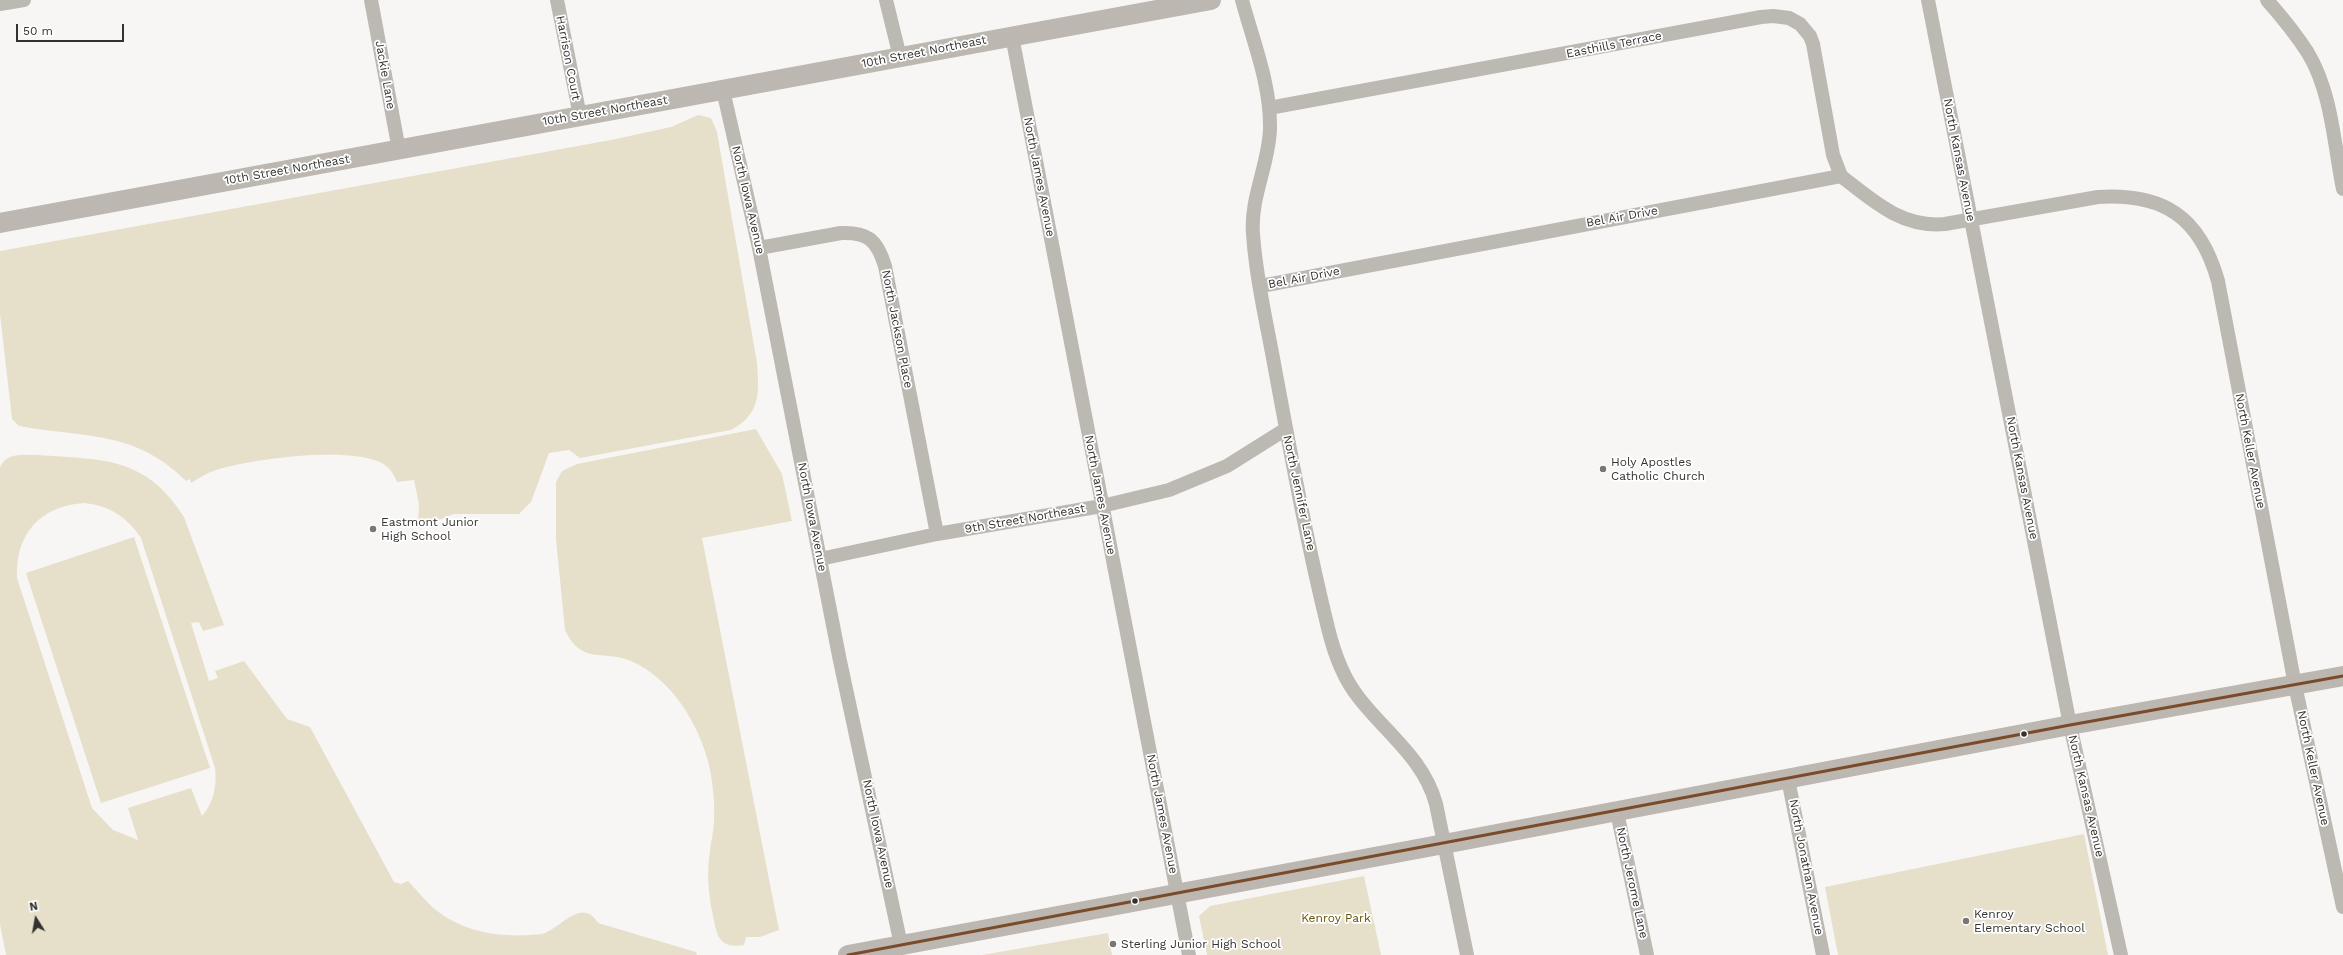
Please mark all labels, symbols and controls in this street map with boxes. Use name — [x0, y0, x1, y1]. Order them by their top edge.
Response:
street label: Harrison Court — [553, 14, 583, 102]
scale bar — [18, 16, 126, 42]
text: 50 m — [23, 24, 53, 38]
street label: Easthills Terrace — [1565, 29, 1663, 61]
street label: 10th Street Northeast — [860, 33, 988, 71]
street label: Jackie Lane — [372, 40, 398, 110]
street label: 10th Street Northeast — [541, 93, 669, 129]
street label: North Kansas Avenue — [1940, 97, 1978, 223]
street label: North James Avenue — [1020, 116, 1058, 238]
street label: North Iowa Avenue — [729, 144, 767, 256]
street label: 10th Street Northeast — [223, 152, 351, 188]
street label: Bel Air Drive — [1585, 204, 1659, 230]
street label: Bel Air Drive — [1267, 264, 1341, 292]
street label: North Jackson Place — [878, 269, 916, 389]
street label: North Keller Avenue — [2232, 392, 2268, 510]
street label: North Kansas Avenue — [2003, 415, 2041, 541]
street label: North James Avenue — [1081, 434, 1119, 556]
street label: North Jennifer Lane — [1280, 434, 1318, 552]
place label: Holy Apostles Catholic Church — [1611, 455, 1705, 483]
street label: North Iowa Avenue — [794, 461, 830, 573]
marker: Holy Apostles Catholic Church — [1598, 464, 1608, 474]
street label: 9th Street Northeast — [964, 501, 1086, 537]
place label: Eastmont Junior High School — [381, 515, 479, 543]
marker: Eastmont Junior High School — [368, 524, 378, 534]
street label: North Keller Avenue — [2294, 709, 2332, 827]
unlabelled marker — [2019, 729, 2029, 739]
street label: North Kansas Avenue — [2065, 734, 2107, 858]
street label: North James Avenue — [1143, 753, 1181, 875]
street label: North Iowa Avenue — [859, 778, 897, 890]
street label: North Jonathan Avenue — [1786, 798, 1826, 936]
street label: North Jerome Lane — [1613, 826, 1651, 940]
unlabelled marker — [1130, 896, 1140, 906]
north arrow — [16, 899, 56, 939]
text: N — [28, 900, 39, 914]
place label: Kenroy Elementary School — [1974, 907, 2085, 935]
park label: Kenroy Park — [1301, 911, 1371, 925]
marker: Kenroy Elementary School — [1961, 916, 1971, 926]
place label: Sterling Junior High School — [1121, 937, 1281, 951]
marker: Sterling Junior High School — [1108, 939, 1118, 949]

